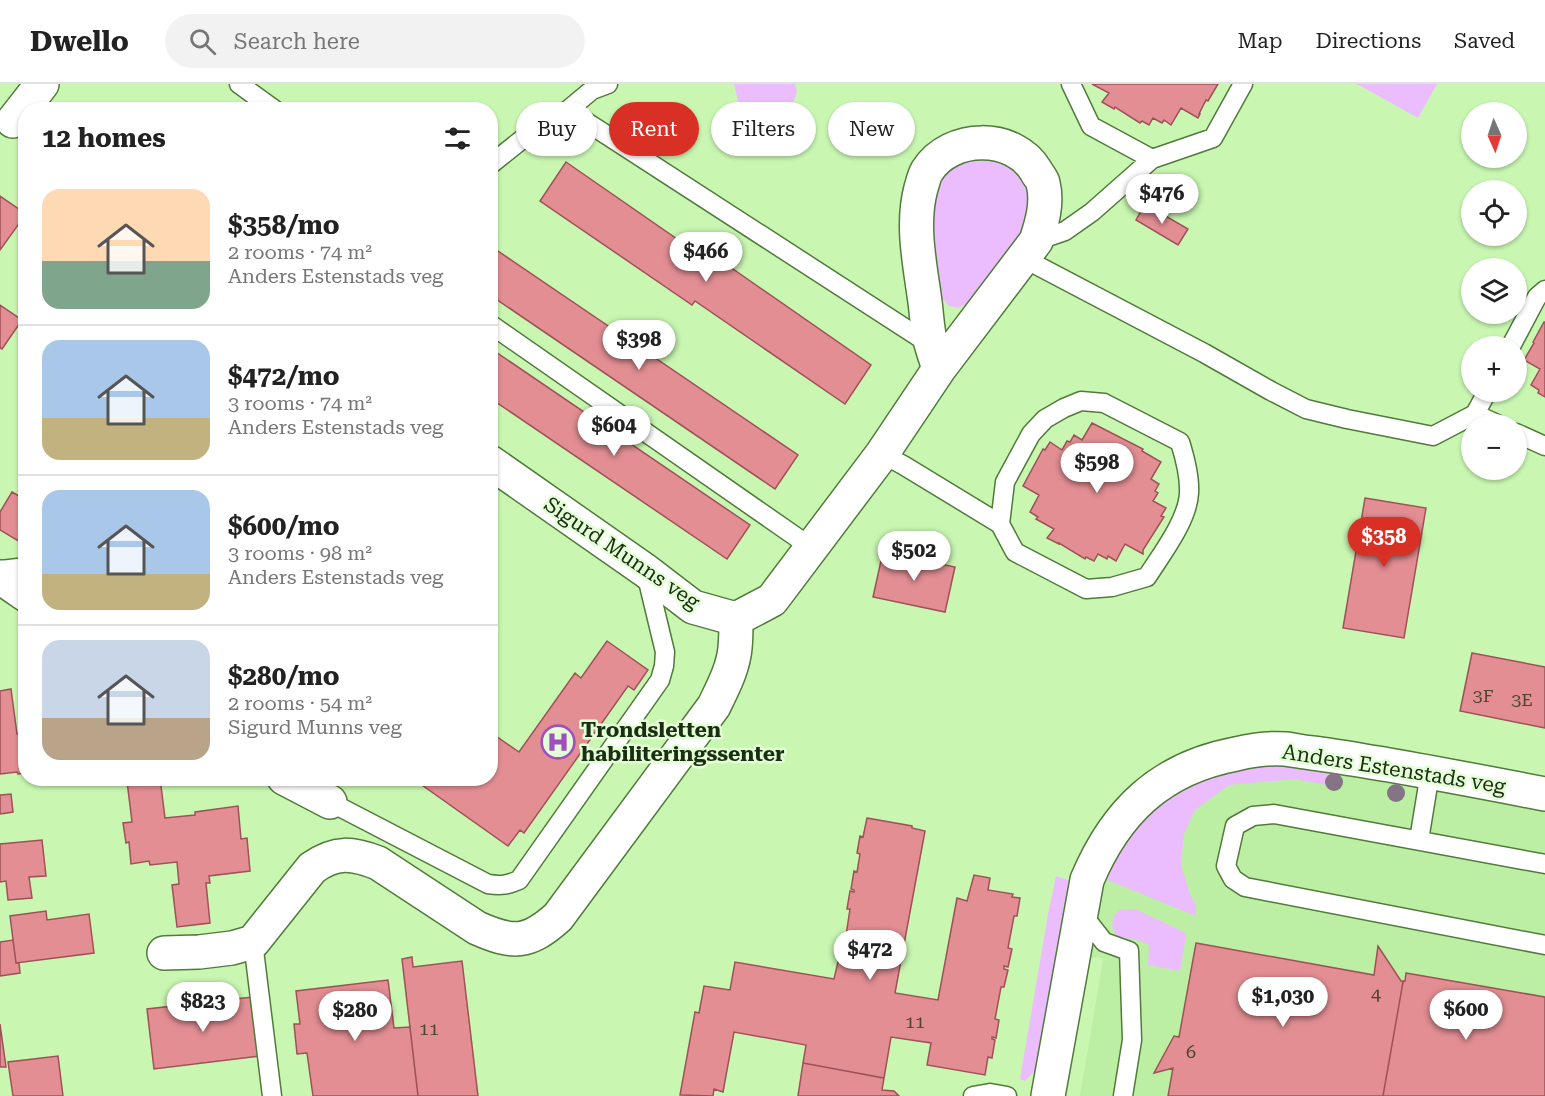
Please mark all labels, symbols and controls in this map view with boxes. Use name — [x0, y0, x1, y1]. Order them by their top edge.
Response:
search box — [165, 14, 585, 68]
text: Dwello — [30, 25, 129, 58]
icon: search — [186, 25, 219, 58]
text: Search here — [234, 29, 360, 54]
text: Map — [1238, 29, 1282, 53]
text: Directions — [1315, 29, 1421, 53]
text: Saved — [1454, 29, 1515, 53]
chip: Buy — [516, 102, 597, 156]
chip: Rent — [609, 102, 699, 156]
chip: Filters — [711, 102, 816, 156]
chip: New — [828, 102, 915, 156]
north arrow — [1461, 102, 1527, 168]
map controls — [1461, 102, 1527, 480]
icon: filters — [441, 122, 474, 155]
text: 12 homes — [42, 123, 166, 153]
pin: $476 — [1126, 174, 1198, 225]
button: locate — [1461, 180, 1527, 246]
text: $476 — [1140, 181, 1184, 205]
text: $358/mo — [228, 210, 340, 240]
icon: home — [90, 213, 162, 285]
pin: $466 — [670, 232, 742, 283]
text: $466 — [684, 239, 728, 263]
text: 2 rooms · 74 m² — [228, 240, 372, 264]
button: layers — [1461, 258, 1527, 324]
text: Anders Estenstads veg — [228, 264, 443, 288]
pin: $398 — [603, 320, 675, 371]
text: $398 — [617, 327, 661, 351]
button: + — [1461, 336, 1527, 402]
text: $472/mo — [228, 361, 340, 391]
icon: home — [90, 364, 162, 436]
text: 3 rooms · 74 m² — [228, 391, 372, 415]
pin: $604 — [578, 406, 650, 457]
text: $604 — [592, 413, 636, 437]
button: − — [1461, 414, 1527, 480]
text: Anders Estenstads veg — [228, 415, 443, 439]
pin: $598 — [1061, 443, 1133, 494]
text: $598 — [1075, 450, 1119, 474]
street label: Sigurd Munns veg — [540, 492, 704, 614]
text: $600/mo — [228, 511, 340, 541]
icon: home — [90, 514, 162, 586]
pin: $358 — [1348, 517, 1420, 568]
text: $358 — [1362, 524, 1406, 548]
pin: $502 — [878, 531, 950, 582]
text: $502 — [892, 538, 936, 562]
text: 3 rooms · 98 m² — [228, 541, 372, 565]
text: Anders Estenstads veg — [228, 565, 443, 589]
text: $280/mo — [228, 661, 340, 691]
icon: home — [90, 664, 162, 736]
house number: 3F — [1473, 685, 1494, 706]
house number: 3E — [1511, 689, 1533, 710]
text: 2 rooms · 54 m² — [228, 691, 372, 715]
text: Sigurd Munns veg — [228, 715, 402, 739]
place label: Trondsletten habiliteringssenter — [581, 718, 785, 766]
hospital icon: Trondsletten habiliteringssenter — [540, 724, 576, 760]
street label: Anders Estenstads veg — [1280, 739, 1508, 799]
pin: $472 — [834, 930, 906, 981]
text: $472 — [848, 937, 892, 961]
pin: $1,030 — [1234, 977, 1332, 1028]
pin: $823 — [167, 982, 239, 1033]
house number: 4 — [1371, 983, 1381, 1004]
text: $1,030 — [1252, 984, 1314, 1008]
text: $823 — [181, 989, 225, 1013]
pin: $600 — [1430, 990, 1502, 1041]
pin: $280 — [319, 991, 391, 1042]
text: $600 — [1444, 997, 1488, 1021]
text: $280 — [333, 998, 377, 1022]
house number: 11 — [905, 1011, 925, 1032]
house number: 11 — [419, 1018, 439, 1039]
house number: 6 — [1186, 1041, 1196, 1062]

